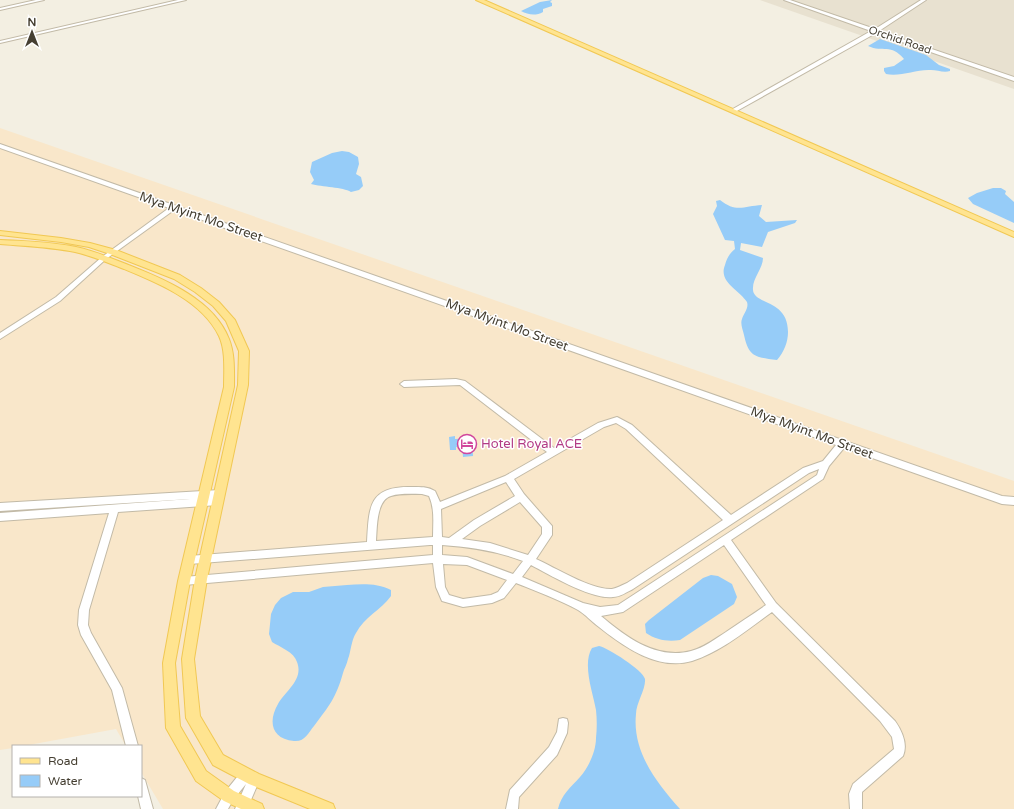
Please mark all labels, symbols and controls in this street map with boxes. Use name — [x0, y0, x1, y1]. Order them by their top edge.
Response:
north arrow — [12, 12, 52, 52]
text: N — [28, 16, 36, 29]
street label: Orchid Road — [867, 23, 933, 57]
street label: Mya Myint Mo Street — [137, 188, 265, 246]
street label: Mya Myint Mo Street — [443, 295, 571, 355]
street label: Mya Myint Mo Street — [748, 403, 876, 463]
hotel icon: Hotel Royal ACE — [456, 433, 478, 455]
place label: Hotel Royal ACE — [481, 436, 582, 452]
legend — [12, 745, 142, 797]
text: Road — [48, 754, 78, 768]
text: Water — [48, 774, 83, 788]

